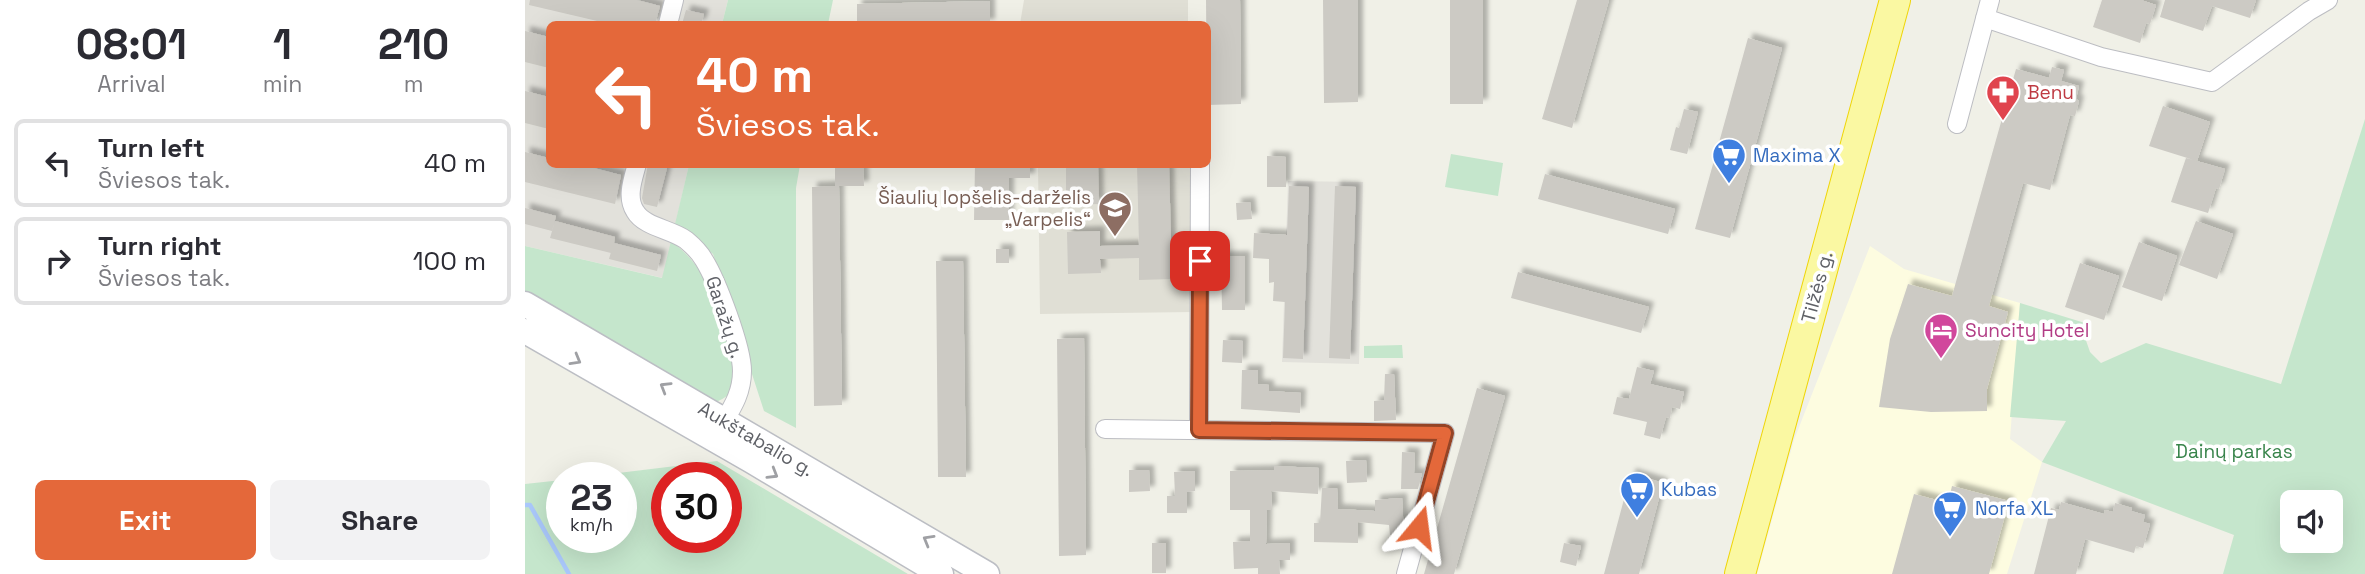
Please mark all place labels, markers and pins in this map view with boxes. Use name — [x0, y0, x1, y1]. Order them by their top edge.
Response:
pharmacy icon: Benu — [1984, 73, 2022, 122]
place label: Benu — [2027, 80, 2074, 105]
supermarket icon: Maxima X — [1710, 136, 1748, 185]
place label: Maxima X — [1753, 143, 1841, 168]
place label: Šiaulių lopšelis-darželis „Varpelis“ — [878, 185, 1091, 232]
school or university icon: Šiaulių lopšelis-darželis „Varpelis“ — [1096, 189, 1134, 238]
pin — [1170, 231, 1230, 291]
hotel icon: Suncity Hotel — [1922, 311, 1960, 360]
place label: Suncity Hotel — [1965, 318, 2089, 343]
supermarket icon: Kubas — [1618, 470, 1656, 519]
place label: Kubas — [1661, 477, 1717, 502]
supermarket icon: Norfa XL — [1931, 489, 1969, 538]
place label: Norfa XL — [1975, 496, 2053, 521]

